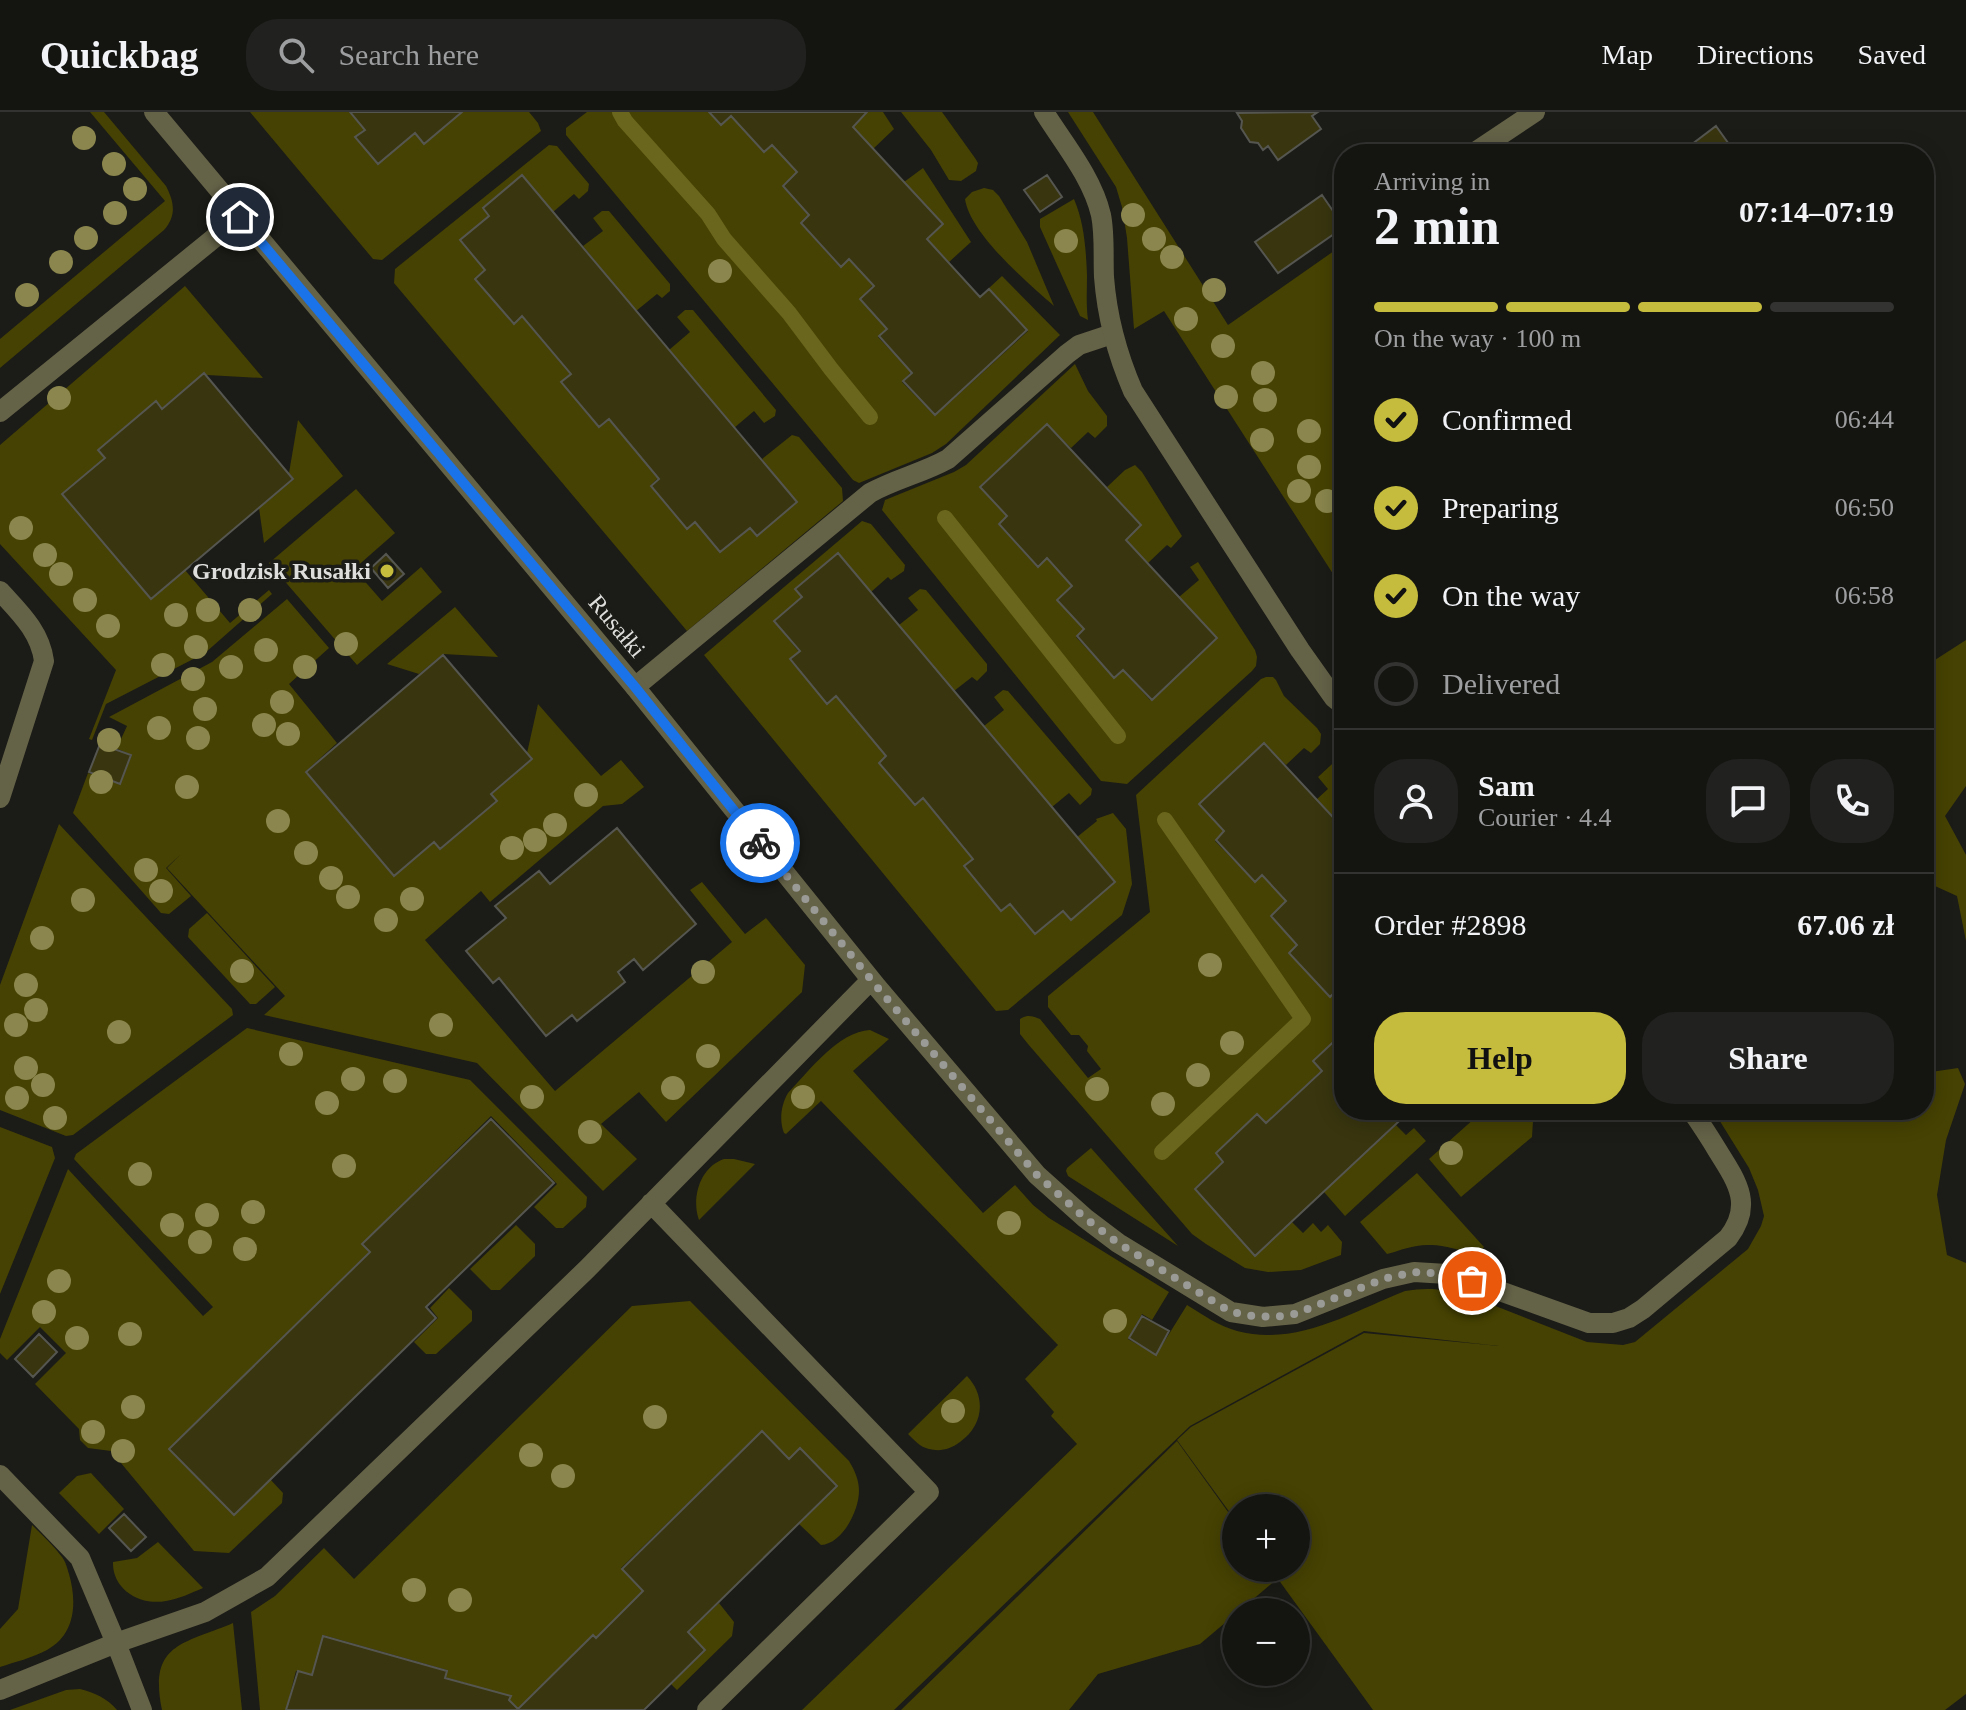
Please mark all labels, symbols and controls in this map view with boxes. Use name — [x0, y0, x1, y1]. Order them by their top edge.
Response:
search box — [246, 19, 806, 91]
icon: search — [274, 33, 318, 77]
text: Quickbag — [40, 34, 198, 76]
text: Search here — [338, 38, 479, 71]
text: Map — [1602, 39, 1653, 70]
text: Directions — [1697, 39, 1814, 70]
text: Saved — [1858, 39, 1926, 70]
text: Arriving in — [1374, 167, 1490, 196]
pin — [206, 183, 274, 251]
icon: home — [218, 195, 262, 239]
text: 07:14–07:19 — [1739, 195, 1894, 228]
text: 2 min — [1374, 198, 1500, 255]
text: On the way · 100 m — [1374, 324, 1581, 353]
icon: check — [1374, 398, 1418, 442]
text: Confirmed — [1442, 403, 1572, 436]
text: 06:44 — [1835, 405, 1894, 434]
icon: check — [1374, 486, 1418, 530]
text: Preparing — [1442, 491, 1559, 524]
text: 06:50 — [1835, 493, 1894, 522]
place label: Grodzisk Rusałki — [192, 558, 371, 584]
marker: Grodzisk Rusałki — [378, 562, 396, 580]
icon: check — [1374, 574, 1418, 618]
text: On the way — [1442, 579, 1580, 612]
text: 06:58 — [1835, 581, 1894, 610]
street label: Rusałki — [583, 590, 651, 663]
text: Delivered — [1442, 667, 1560, 700]
button: person — [1374, 759, 1458, 843]
button: chat — [1706, 759, 1790, 843]
button: phone — [1810, 759, 1894, 843]
text: Sam — [1478, 769, 1535, 802]
courier — [720, 803, 800, 883]
text: Courier · 4.4 — [1478, 803, 1612, 832]
icon: bike — [738, 821, 782, 865]
text: Order #2898 — [1374, 908, 1526, 941]
text: 67.06 zł — [1797, 908, 1894, 941]
button: Help — [1374, 1012, 1626, 1104]
button: Share — [1642, 1012, 1894, 1104]
pin — [1438, 1247, 1506, 1315]
icon: bag — [1450, 1259, 1494, 1303]
map controls — [1222, 1494, 1310, 1686]
button: + — [1222, 1494, 1310, 1582]
button: − — [1222, 1598, 1310, 1686]

